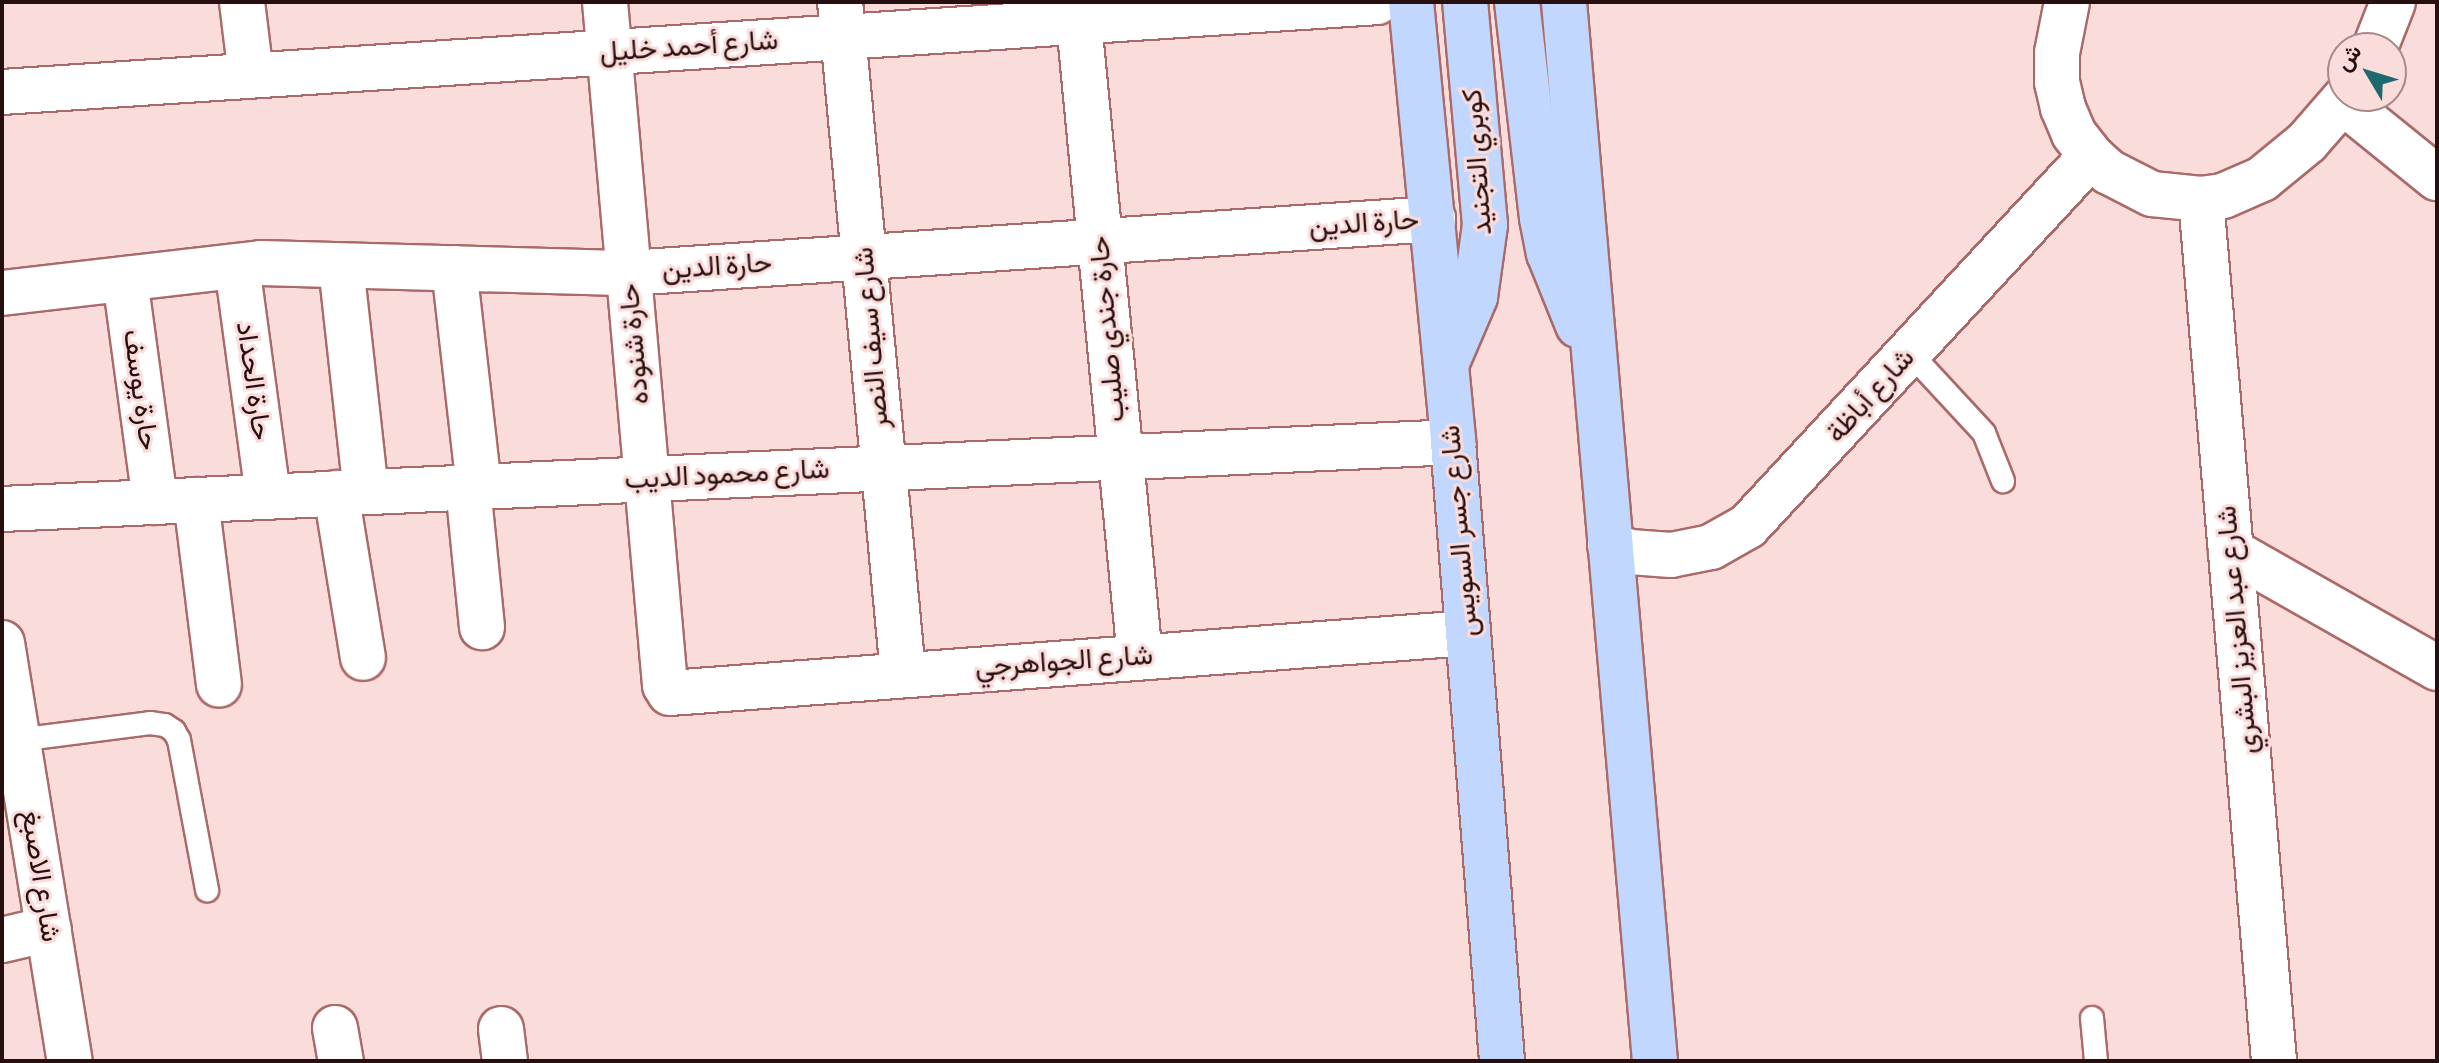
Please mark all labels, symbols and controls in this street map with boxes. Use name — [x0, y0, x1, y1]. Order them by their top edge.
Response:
street label: شارع أحمد خليل — [599, 24, 779, 70]
north arrow — [2327, 32, 2407, 112]
text: ش — [2330, 39, 2368, 77]
street label: كوبري التجنيد — [1456, 88, 1500, 236]
street label: حارة الدين — [1308, 203, 1420, 245]
street label: حارة جندي صليب — [1083, 235, 1133, 423]
street label: حارة الدين — [661, 246, 773, 288]
street label: شارع سيف النصر — [847, 246, 897, 430]
street label: حارة شنوده — [613, 282, 657, 406]
street label: حارة الحداد — [228, 320, 278, 442]
street label: حارة يوسف — [115, 327, 165, 453]
street label: شارع أباظة — [1820, 342, 1922, 450]
street label: شارع جسر السويس — [1434, 424, 1486, 638]
street label: شارع محمود الديب — [624, 453, 830, 497]
street label: شارع عبد العزيز البشري — [2210, 504, 2266, 756]
street label: شارع الجواهرجي — [974, 639, 1154, 685]
street label: شارع الاصبغ — [13, 808, 67, 944]

